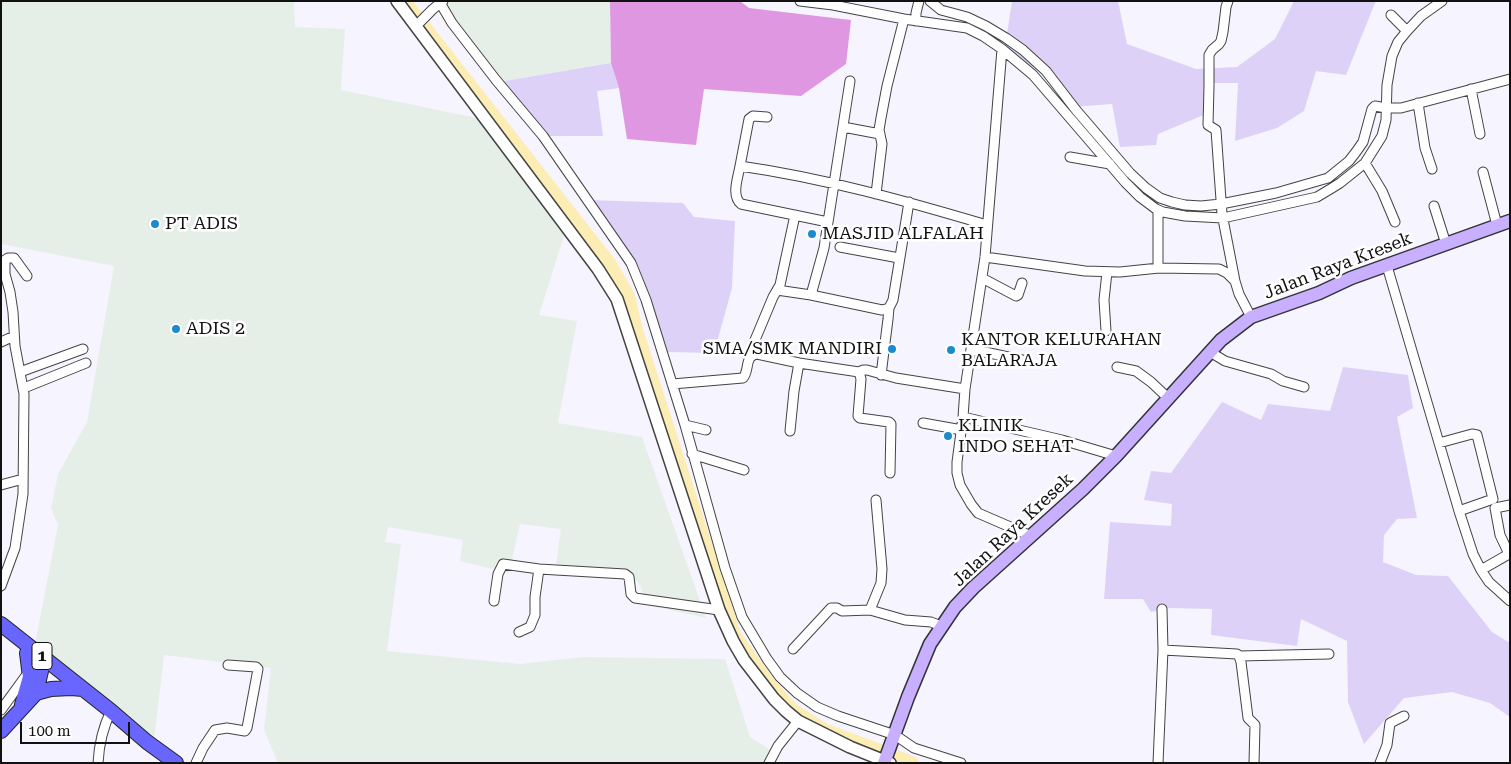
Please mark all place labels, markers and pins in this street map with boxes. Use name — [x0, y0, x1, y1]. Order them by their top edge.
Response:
place label: PT ADIS — [165, 213, 238, 235]
marker: PT ADIS — [149, 218, 161, 230]
place label: MASJID ALFALAH — [822, 223, 984, 245]
marker: MASJID ALFALAH — [806, 228, 818, 240]
place label: ADIS 2 — [186, 318, 245, 340]
marker: ADIS 2 — [170, 323, 182, 335]
place label: KANTOR KELURAHAN BALARAJA — [961, 329, 1162, 372]
place label: SMA/SMK MANDIRI — [703, 338, 882, 360]
marker: SMA/SMK MANDIRI — [886, 343, 898, 355]
marker: KANTOR KELURAHAN BALARAJA — [945, 344, 957, 356]
place label: KLINIK INDO SEHAT — [958, 415, 1074, 458]
marker: KLINIK INDO SEHAT — [942, 430, 954, 442]

